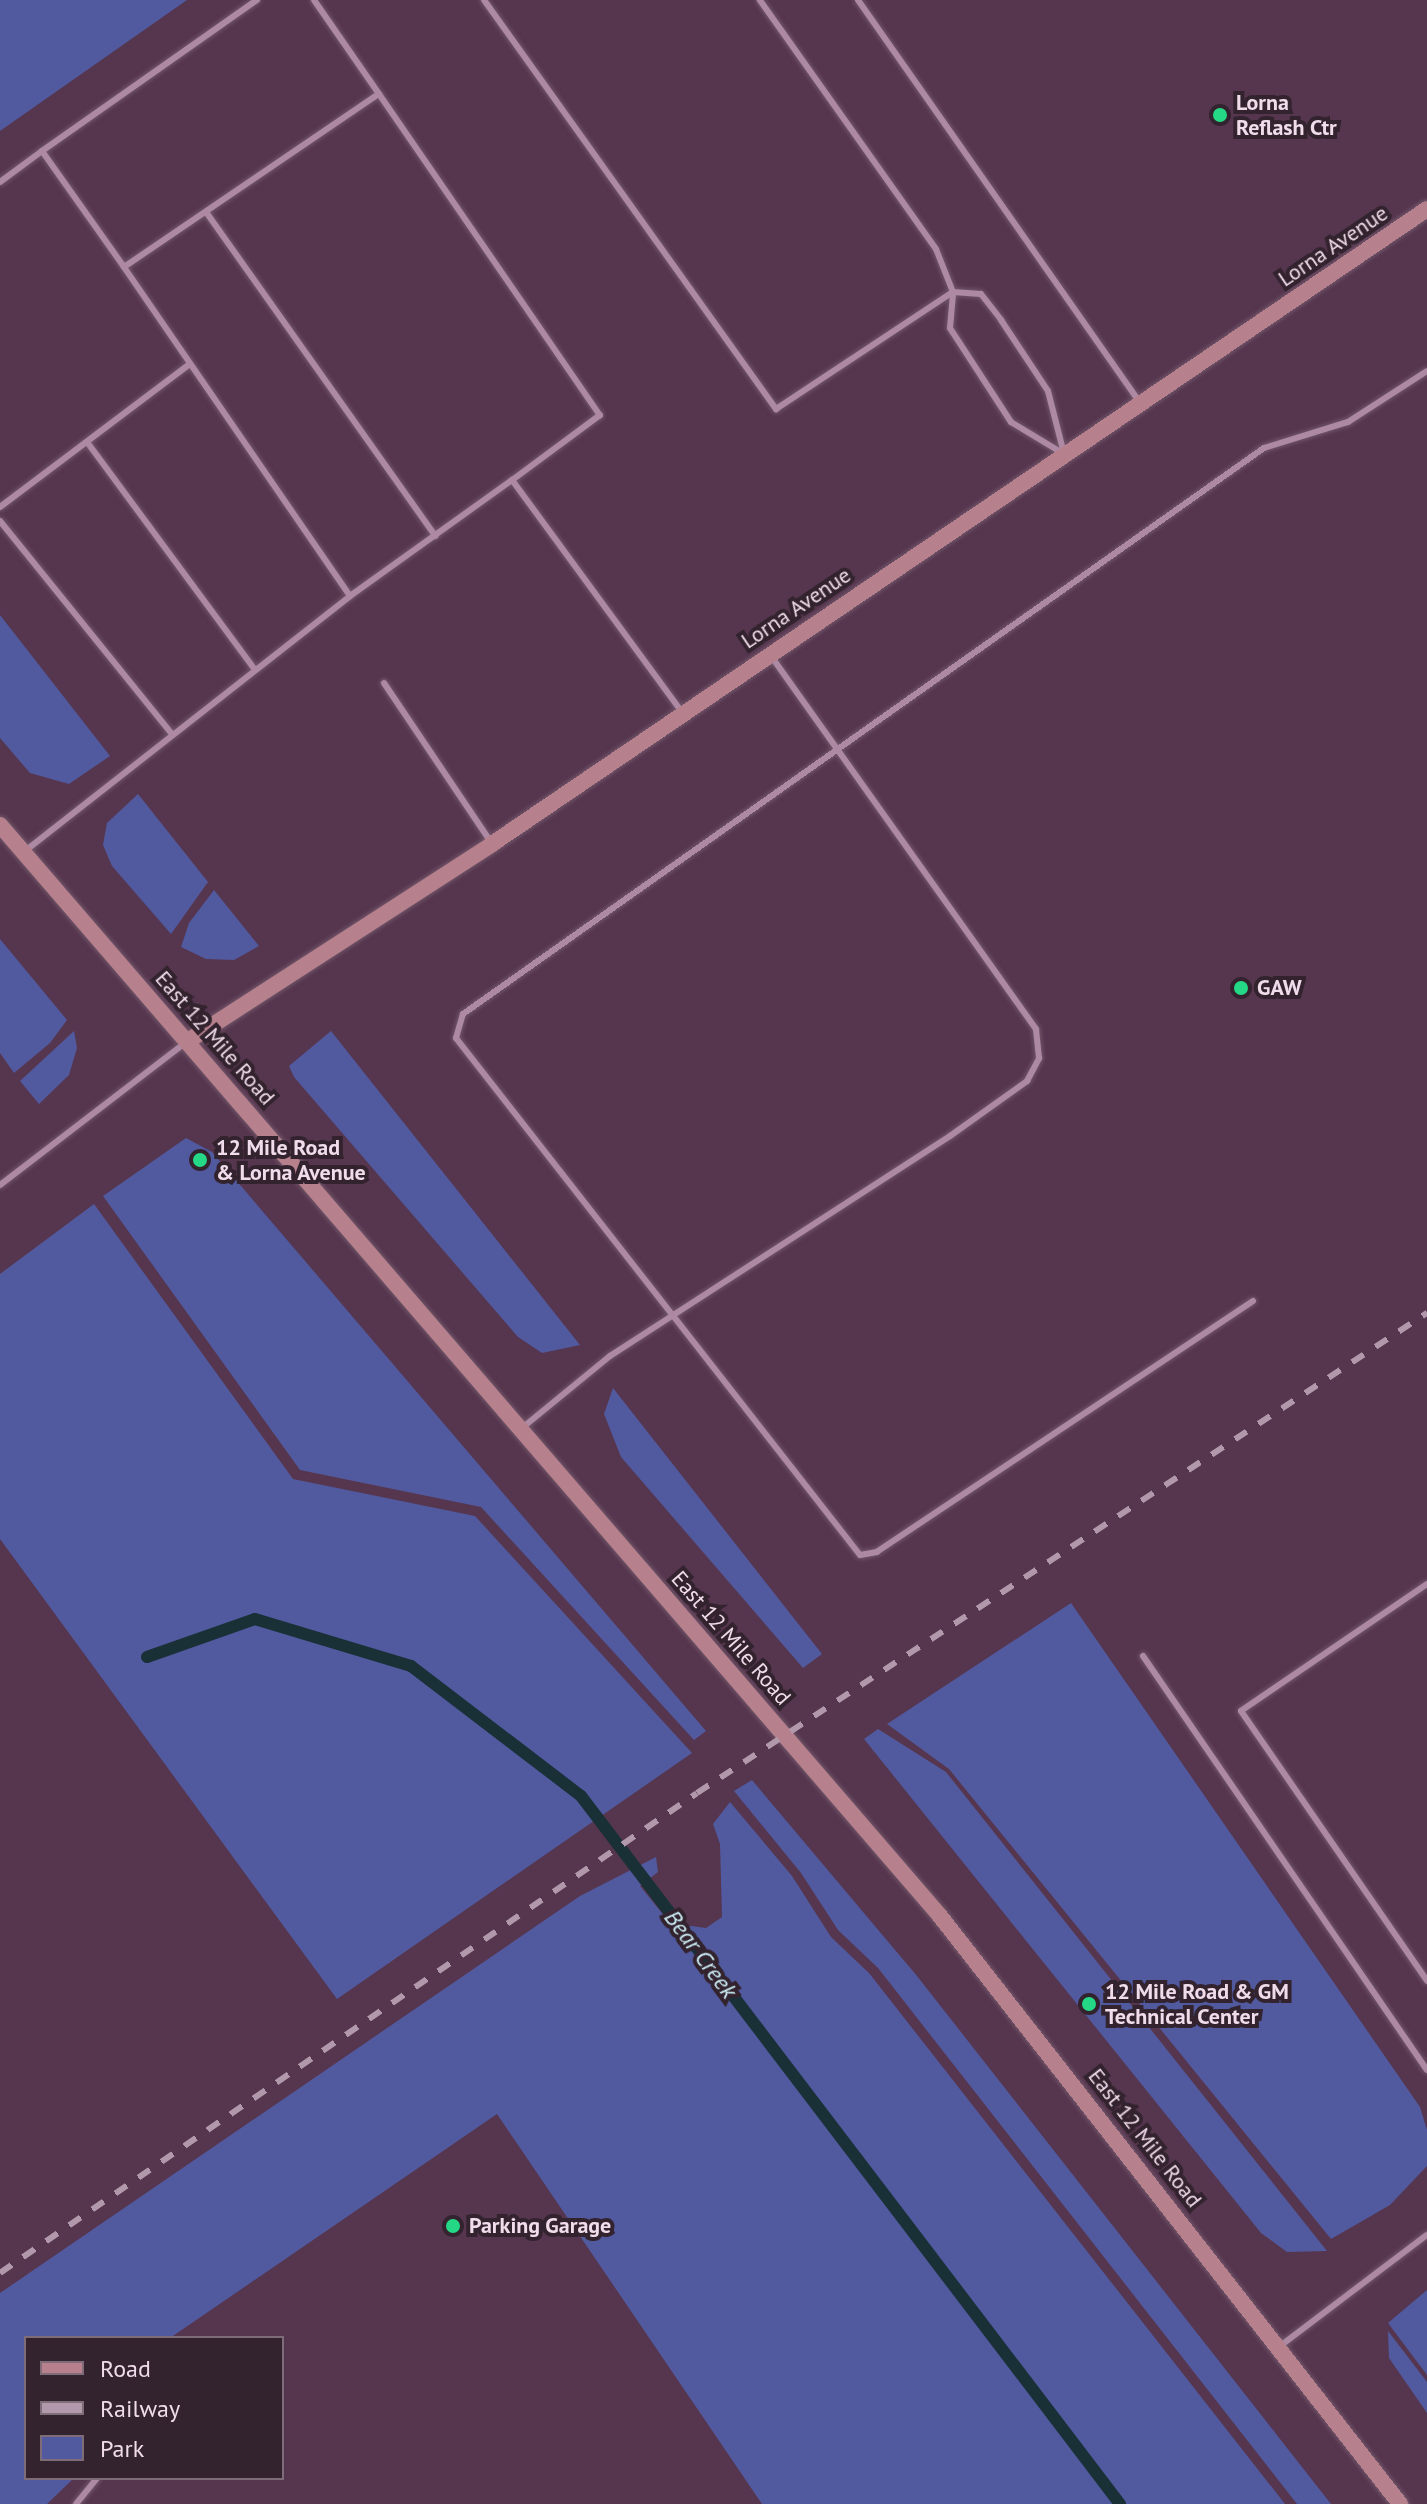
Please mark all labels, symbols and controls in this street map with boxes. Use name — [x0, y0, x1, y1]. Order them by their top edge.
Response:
place label: Lorna Reflash Ctr — [1236, 89, 1337, 140]
marker: Lorna Reflash Ctr — [1211, 106, 1229, 124]
street label: Lorna Avenue — [1273, 200, 1393, 292]
street label: Lorna Avenue — [736, 562, 856, 654]
street label: East 12 Mile Road — [150, 966, 280, 1110]
place label: GAW — [1257, 975, 1302, 1001]
marker: GAW — [1232, 979, 1250, 997]
place label: 12 Mile Road & Lorna Avenue — [216, 1134, 367, 1186]
marker: 12 Mile Road & Lorna Avenue — [191, 1151, 209, 1169]
street label: East 12 Mile Road — [666, 1566, 796, 1710]
water label: Bear Creek — [658, 1904, 744, 2004]
place label: 12 Mile Road & GM Technical Center — [1105, 1978, 1289, 2030]
marker: 12 Mile Road & GM Technical Center — [1080, 1995, 1098, 2013]
street label: East 12 Mile Road — [1083, 2063, 1207, 2213]
place label: Parking Garage — [469, 2213, 612, 2239]
marker: Parking Garage — [444, 2217, 462, 2235]
legend — [24, 2336, 284, 2480]
text: Road — [100, 2353, 151, 2384]
text: Railway — [100, 2393, 180, 2424]
text: Park — [100, 2433, 144, 2464]

